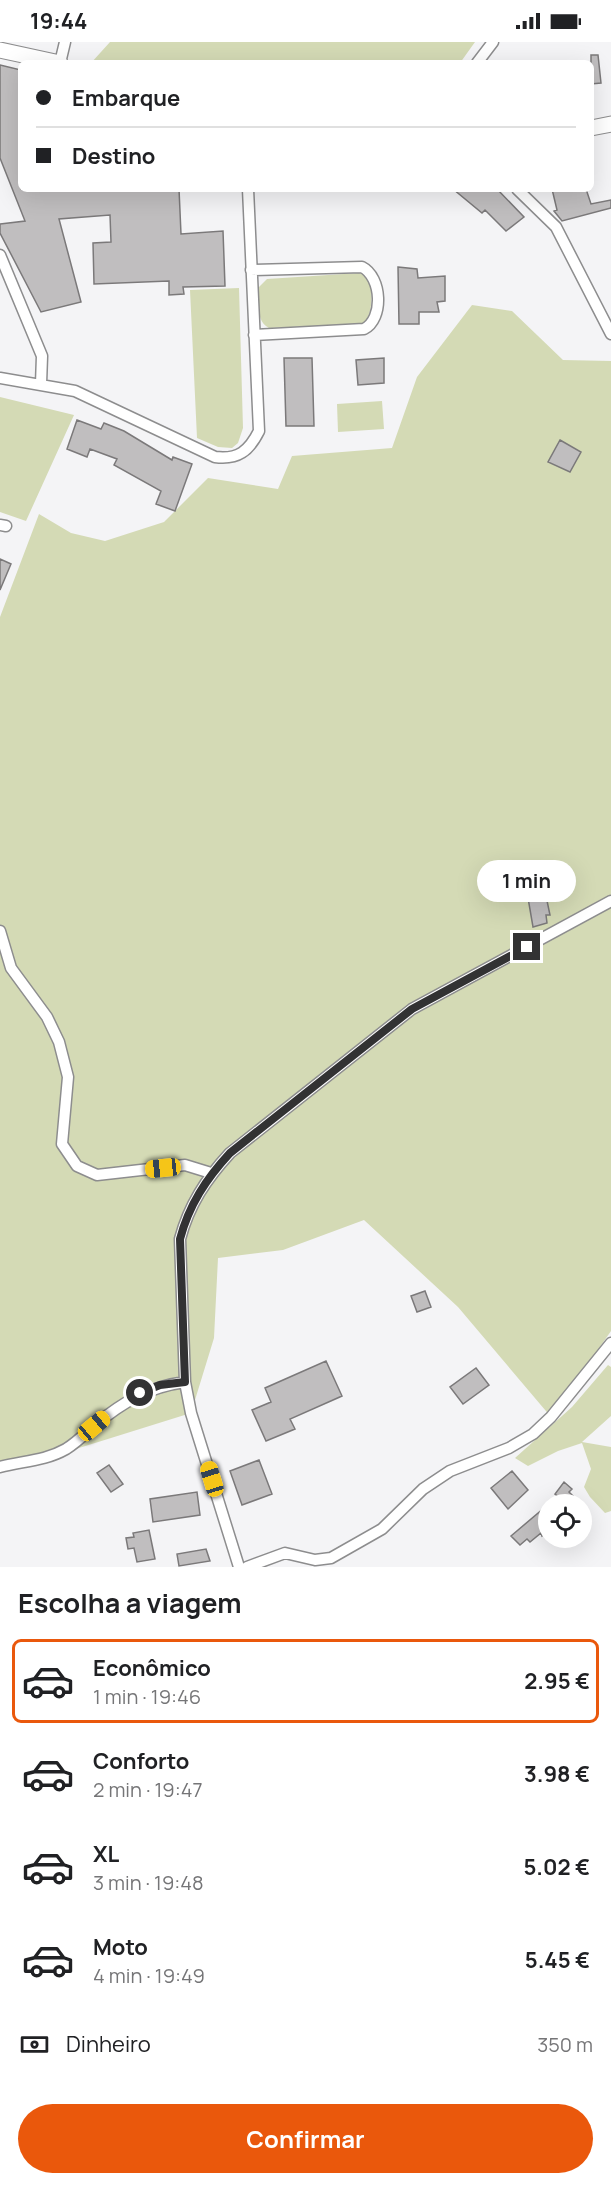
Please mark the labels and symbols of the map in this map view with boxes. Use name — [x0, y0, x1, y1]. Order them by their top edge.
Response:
callout: 1 min — [478, 860, 576, 902]
route end — [513, 933, 540, 960]
car — [144, 1157, 182, 1179]
route start — [126, 1379, 153, 1406]
car — [74, 1408, 114, 1444]
car — [198, 1459, 226, 1499]

